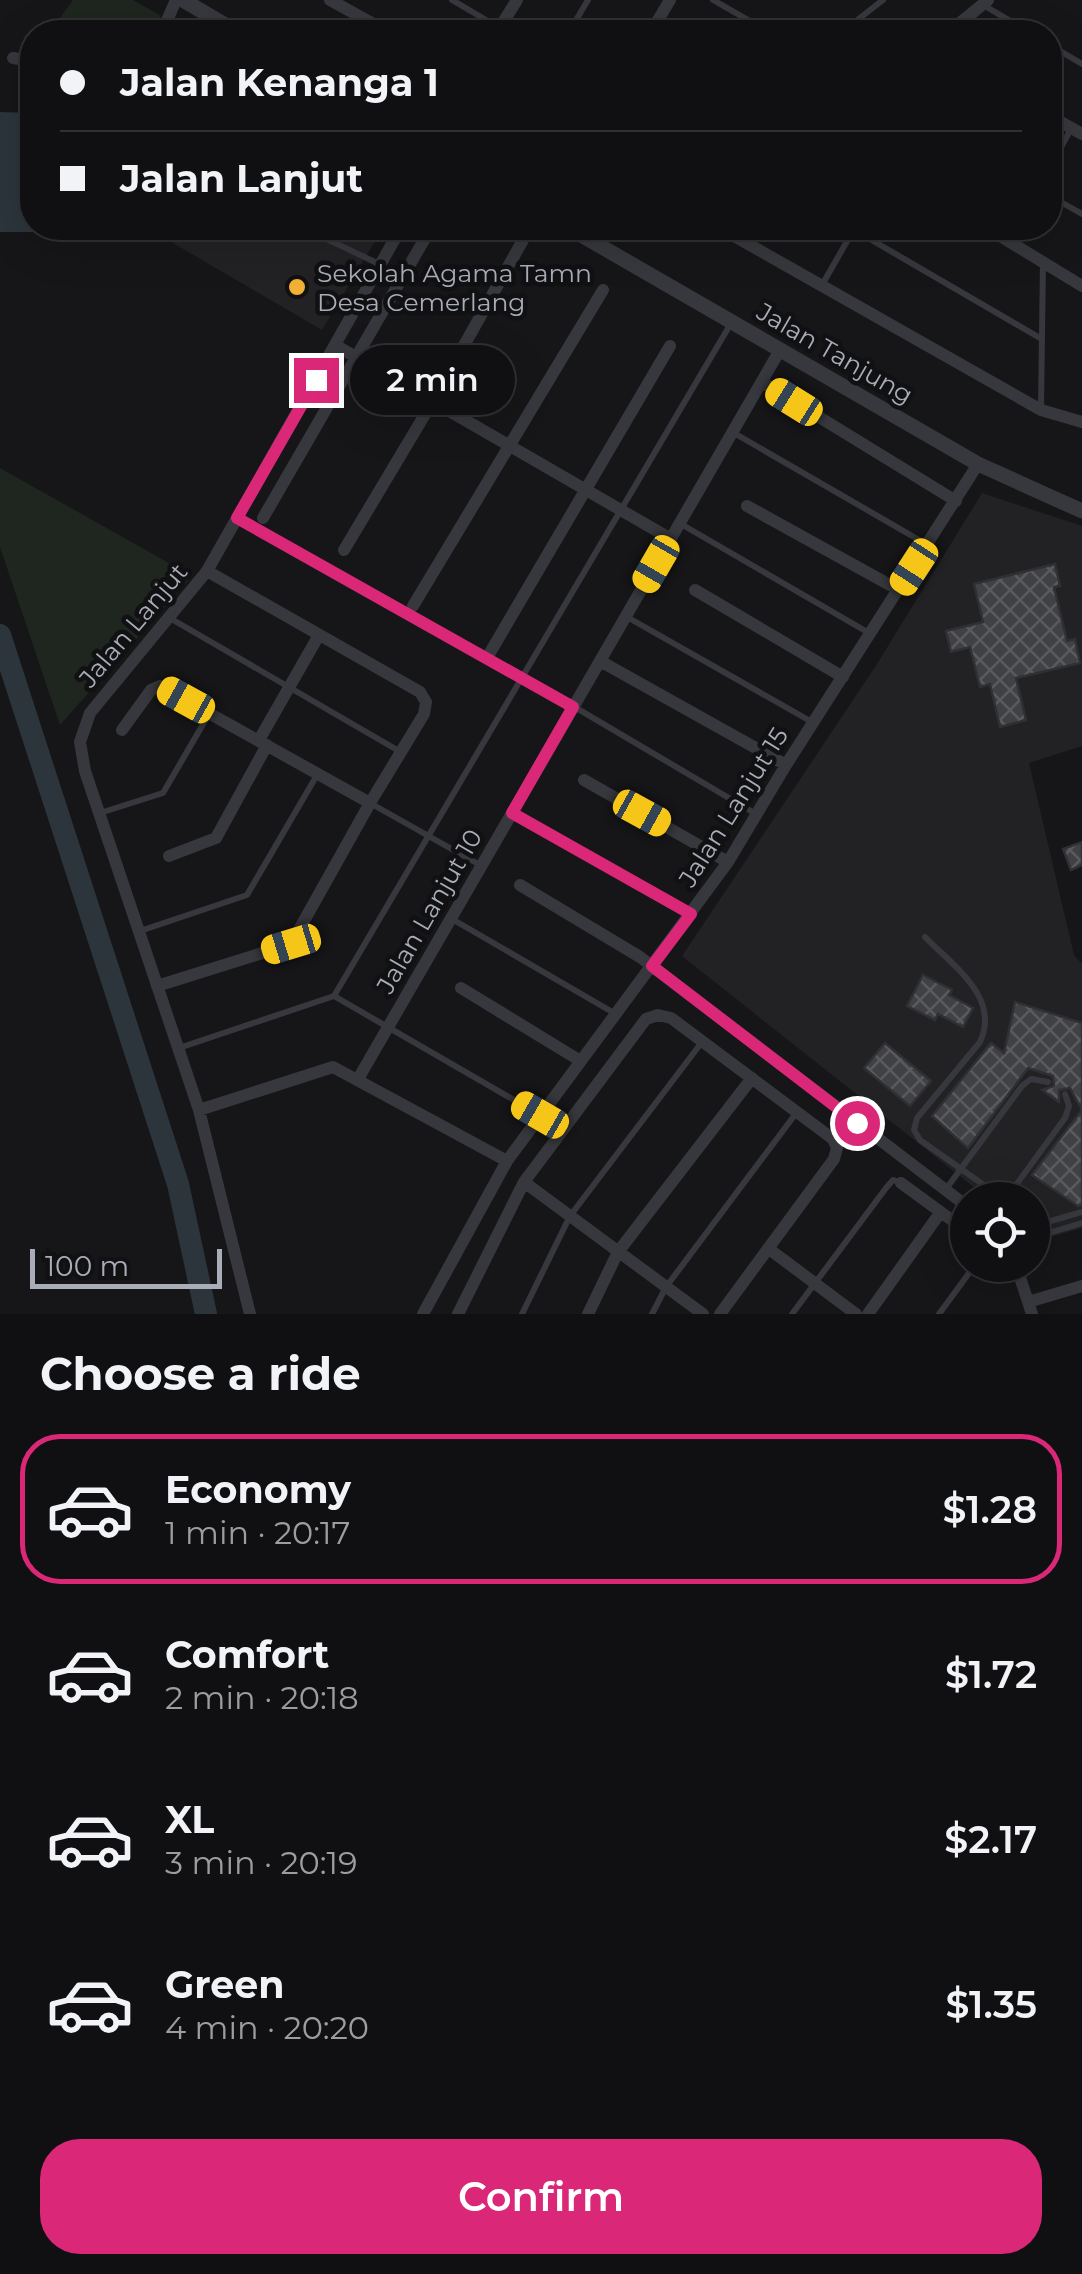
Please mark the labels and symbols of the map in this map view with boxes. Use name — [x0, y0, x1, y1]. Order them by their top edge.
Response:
place label: Sekolah Agama Tamn Desa Cemerlang — [317, 258, 592, 317]
marker: Sekolah Agama Tamn Desa Cemerlang — [286, 276, 308, 298]
street label: Jalan Tanjung — [751, 296, 918, 410]
callout: 2 min — [351, 345, 516, 415]
route end — [294, 358, 339, 403]
car — [761, 373, 827, 431]
car — [628, 531, 684, 597]
car — [885, 534, 943, 600]
street label: Jalan Lanjut — [72, 557, 193, 694]
car — [152, 672, 220, 728]
street label: Jalan Lanjut 15 — [671, 722, 794, 893]
car — [608, 785, 676, 841]
street label: Jalan Lanjut 10 — [369, 824, 488, 999]
car — [258, 921, 324, 967]
car — [507, 1087, 573, 1143]
route start — [835, 1101, 880, 1146]
scale bar — [30, 1244, 222, 1288]

